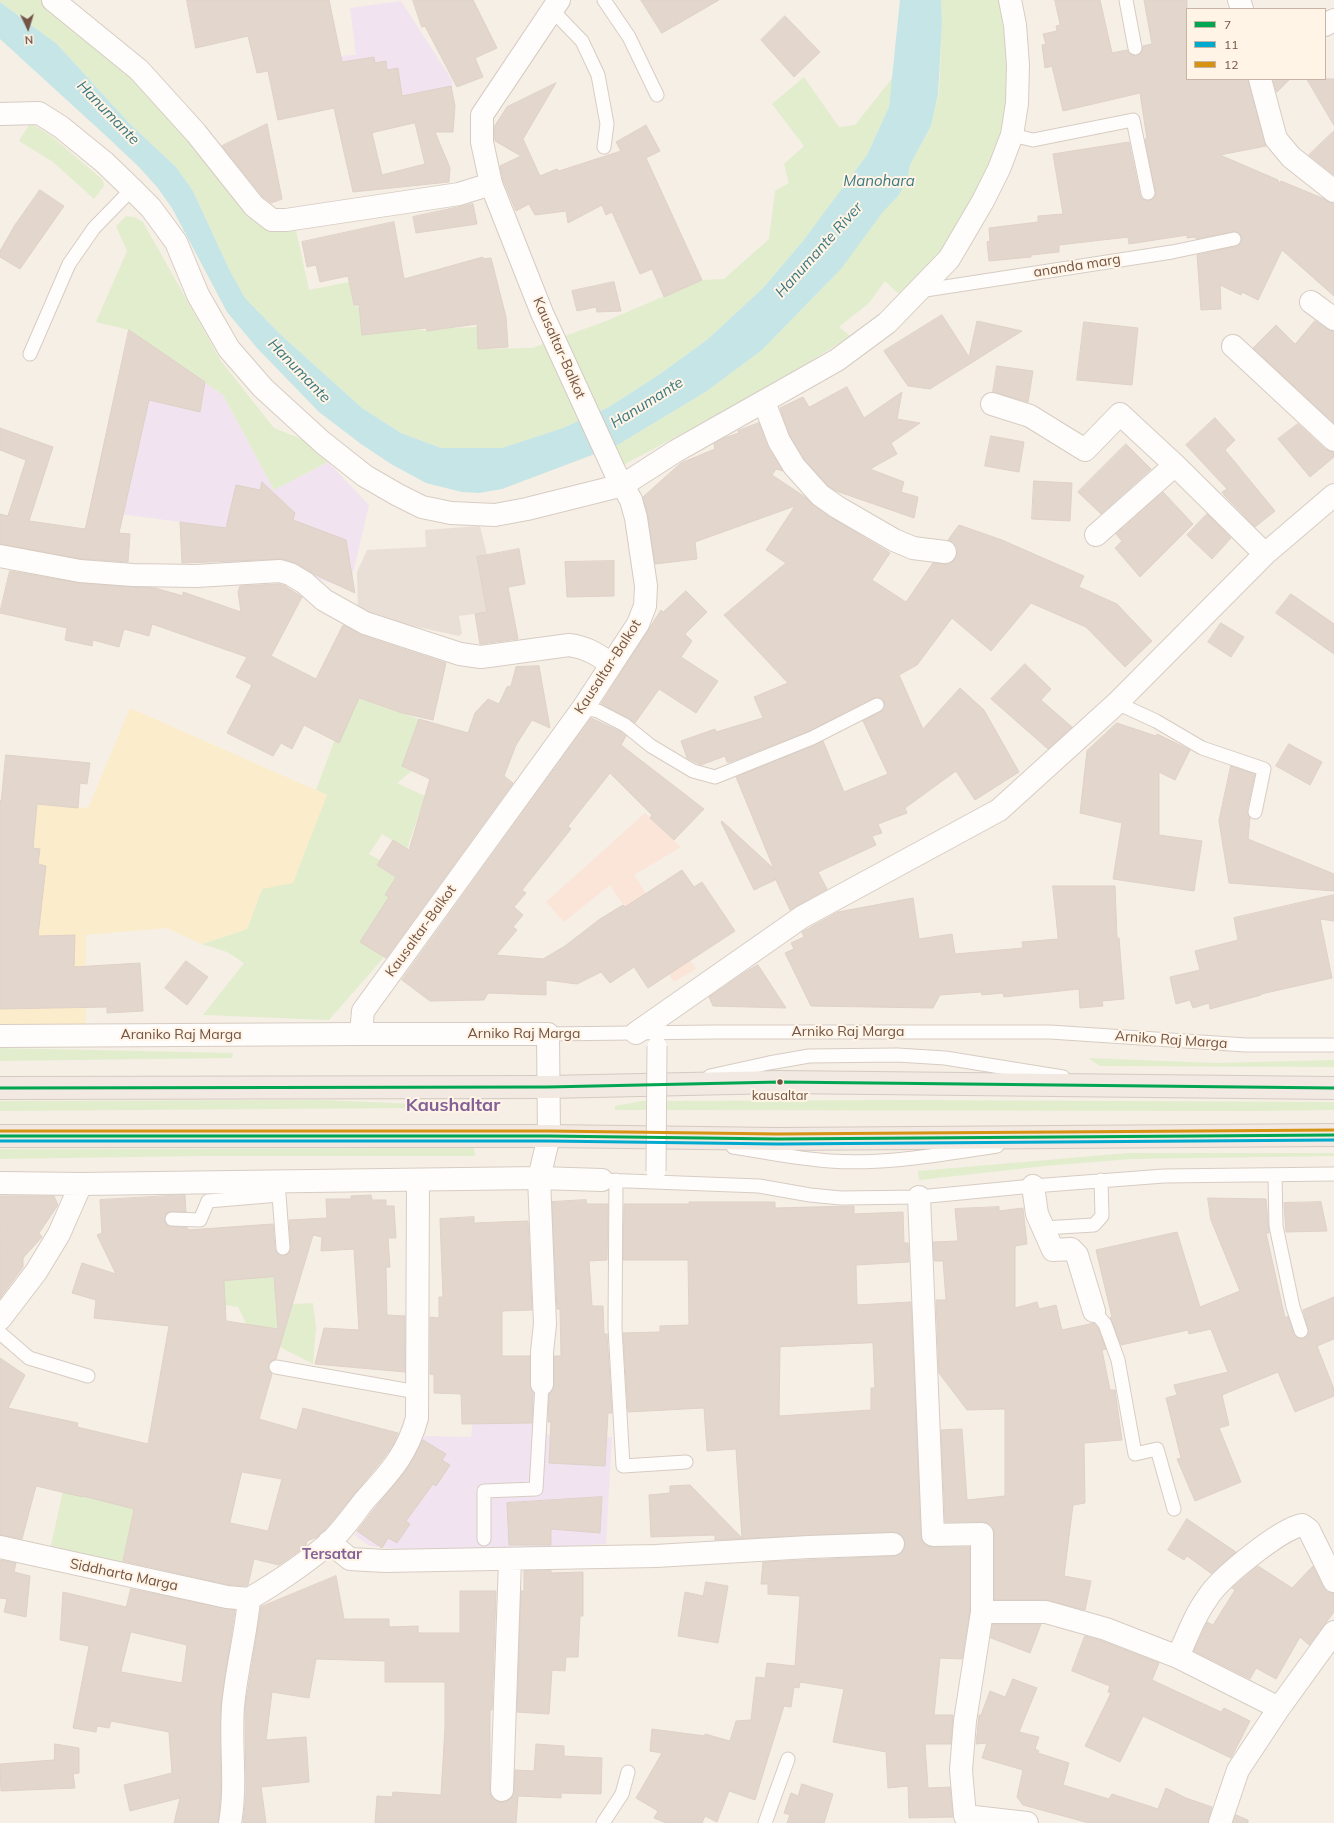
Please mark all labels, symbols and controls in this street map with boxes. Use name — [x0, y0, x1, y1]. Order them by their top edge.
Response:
north arrow — [8, 8, 48, 48]
legend — [1186, 8, 1326, 80]
text: 7 — [1224, 17, 1231, 32]
text: N — [24, 33, 33, 47]
text: 11 — [1224, 37, 1238, 52]
text: 12 — [1224, 57, 1238, 72]
water label: Hanumante — [73, 77, 143, 149]
water label: Manohara — [843, 172, 915, 190]
water label: Hanumante River — [772, 199, 866, 301]
street label: ananda marg — [1032, 251, 1122, 281]
street label: Kausaltar-Balkot — [529, 295, 589, 401]
water label: Hanumante — [264, 335, 334, 407]
water label: Hanumante — [607, 374, 687, 432]
street label: Kausaltar-Balkot — [571, 617, 645, 717]
street label: Kausaltar-Balkot — [382, 882, 460, 980]
street label: Arniko Raj Marga — [792, 1024, 904, 1040]
street label: Arniko Raj Marga — [468, 1026, 580, 1042]
street label: Araniko Raj Marga — [120, 1027, 242, 1043]
street label: Arniko Raj Marga — [1114, 1028, 1228, 1052]
marker: kausaltar — [775, 1077, 785, 1087]
place label: kausaltar — [752, 1088, 808, 1104]
district label: Kaushaltar — [406, 1095, 500, 1117]
district label: Tersatar — [302, 1545, 362, 1563]
street label: Siddharta Marga — [68, 1555, 180, 1595]

